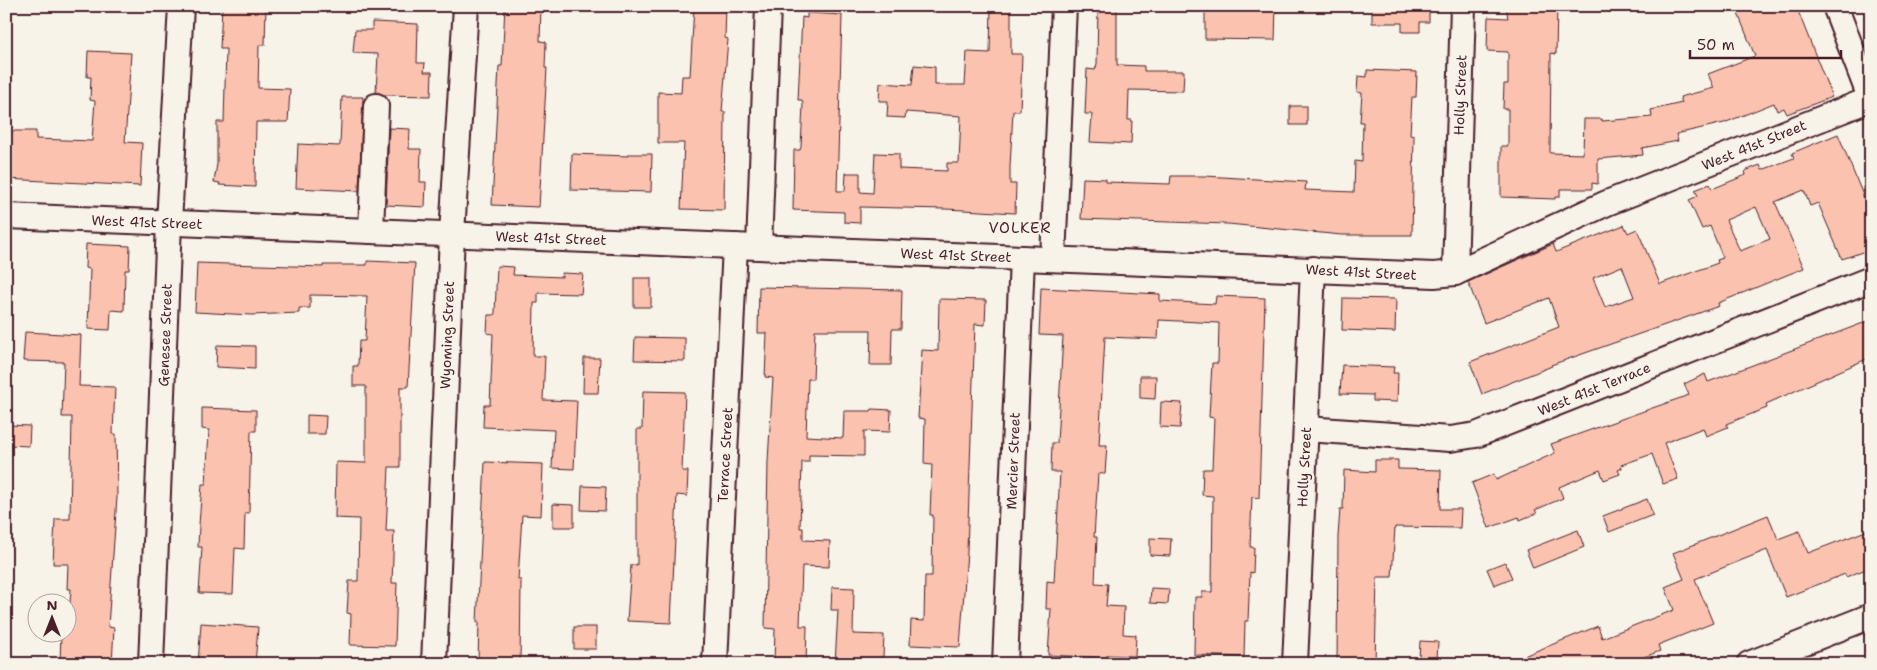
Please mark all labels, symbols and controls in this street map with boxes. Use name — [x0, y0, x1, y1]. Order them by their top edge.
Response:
scale bar — [1690, 28, 1841, 60]
text: 50 m — [1697, 35, 1735, 55]
street label: Holly Street — [1450, 54, 1470, 136]
street label: West 41st Street — [1699, 116, 1809, 174]
street label: West 41st Street — [91, 211, 203, 233]
district label: VOLKER — [988, 218, 1052, 238]
street label: West 41st Street — [495, 227, 607, 249]
street label: West 41st Street — [900, 244, 1012, 266]
street label: West 41st Street — [1305, 260, 1417, 284]
street label: Wyoming Street — [436, 281, 458, 389]
street label: Genesee Street — [154, 283, 176, 387]
street label: West 41st Terrace — [1535, 358, 1653, 420]
street label: Terrace Street — [714, 407, 736, 503]
street label: Mercier Street — [1002, 412, 1024, 510]
street label: Holly Street — [1293, 426, 1315, 508]
north arrow — [28, 592, 78, 642]
text: N — [46, 596, 58, 614]

